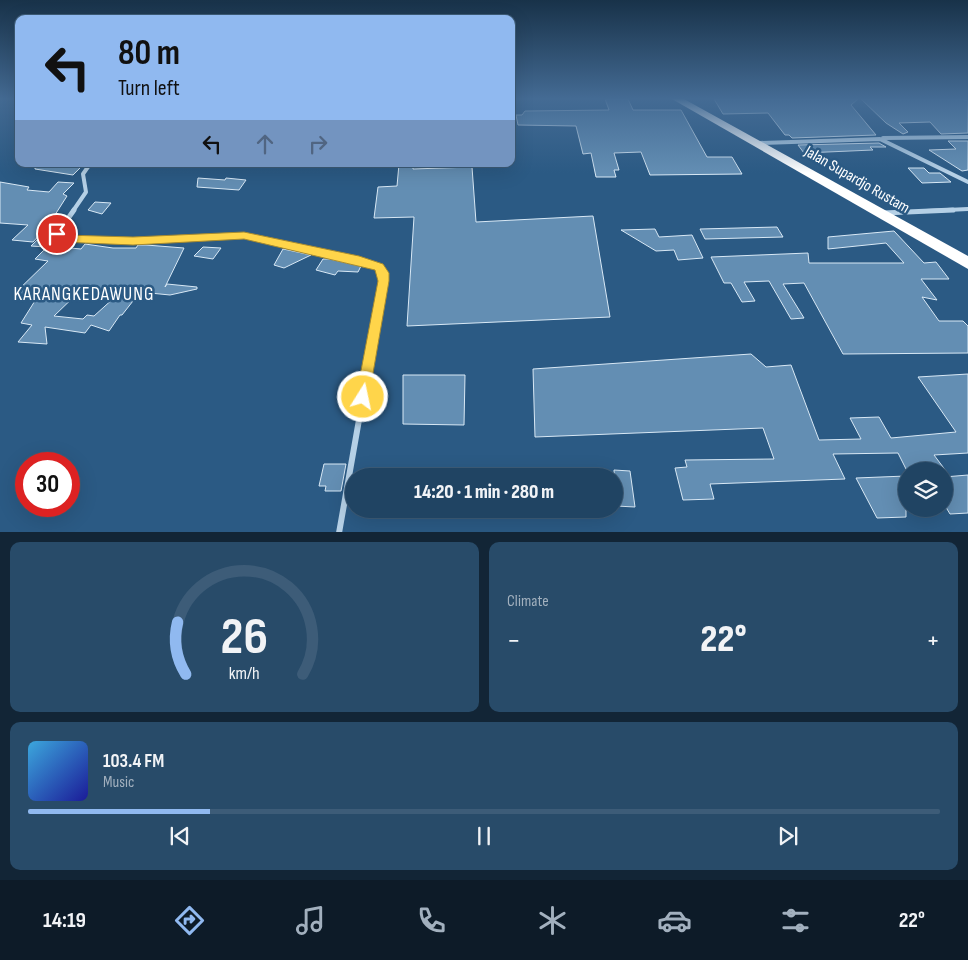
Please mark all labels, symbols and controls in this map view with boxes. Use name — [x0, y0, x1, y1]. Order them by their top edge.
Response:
text: 80 m — [118, 32, 180, 75]
icon: left — [35, 35, 100, 100]
text: Turn left — [118, 75, 180, 102]
icon: left — [198, 130, 226, 158]
icon: ahead — [251, 130, 279, 158]
icon: right — [304, 130, 332, 158]
street label: Jalan Supardjo Rustam — [800, 142, 913, 218]
pin — [36, 213, 78, 255]
icon: arrive — [43, 220, 71, 248]
district label: KARANGKEDAWUNG — [14, 283, 154, 306]
position arrow — [336, 370, 388, 422]
speed limit sign: 30 — [15, 452, 80, 517]
map controls — [898, 462, 953, 517]
button: layers — [898, 462, 953, 517]
text: 14:20 · 1 min · 280 m — [414, 481, 554, 504]
text: Climate — [507, 592, 549, 611]
text: 26 — [221, 606, 268, 669]
text: 22° — [700, 617, 747, 662]
text: − — [507, 624, 521, 657]
text: + — [926, 624, 940, 657]
text: km/h — [229, 663, 260, 684]
text: 103.4 FM — [103, 750, 164, 773]
text: Music — [103, 773, 134, 792]
icon: previous — [166, 822, 194, 850]
icon: pause — [470, 822, 498, 850]
icon: next — [774, 822, 802, 850]
icon: directions — [172, 903, 207, 938]
icon: music — [293, 903, 328, 938]
icon: phone — [414, 903, 449, 938]
icon: climate — [535, 903, 570, 938]
icon: car — [657, 903, 692, 938]
icon: filters — [778, 903, 813, 938]
text: 14:19 — [43, 907, 86, 934]
text: 22° — [899, 907, 925, 934]

